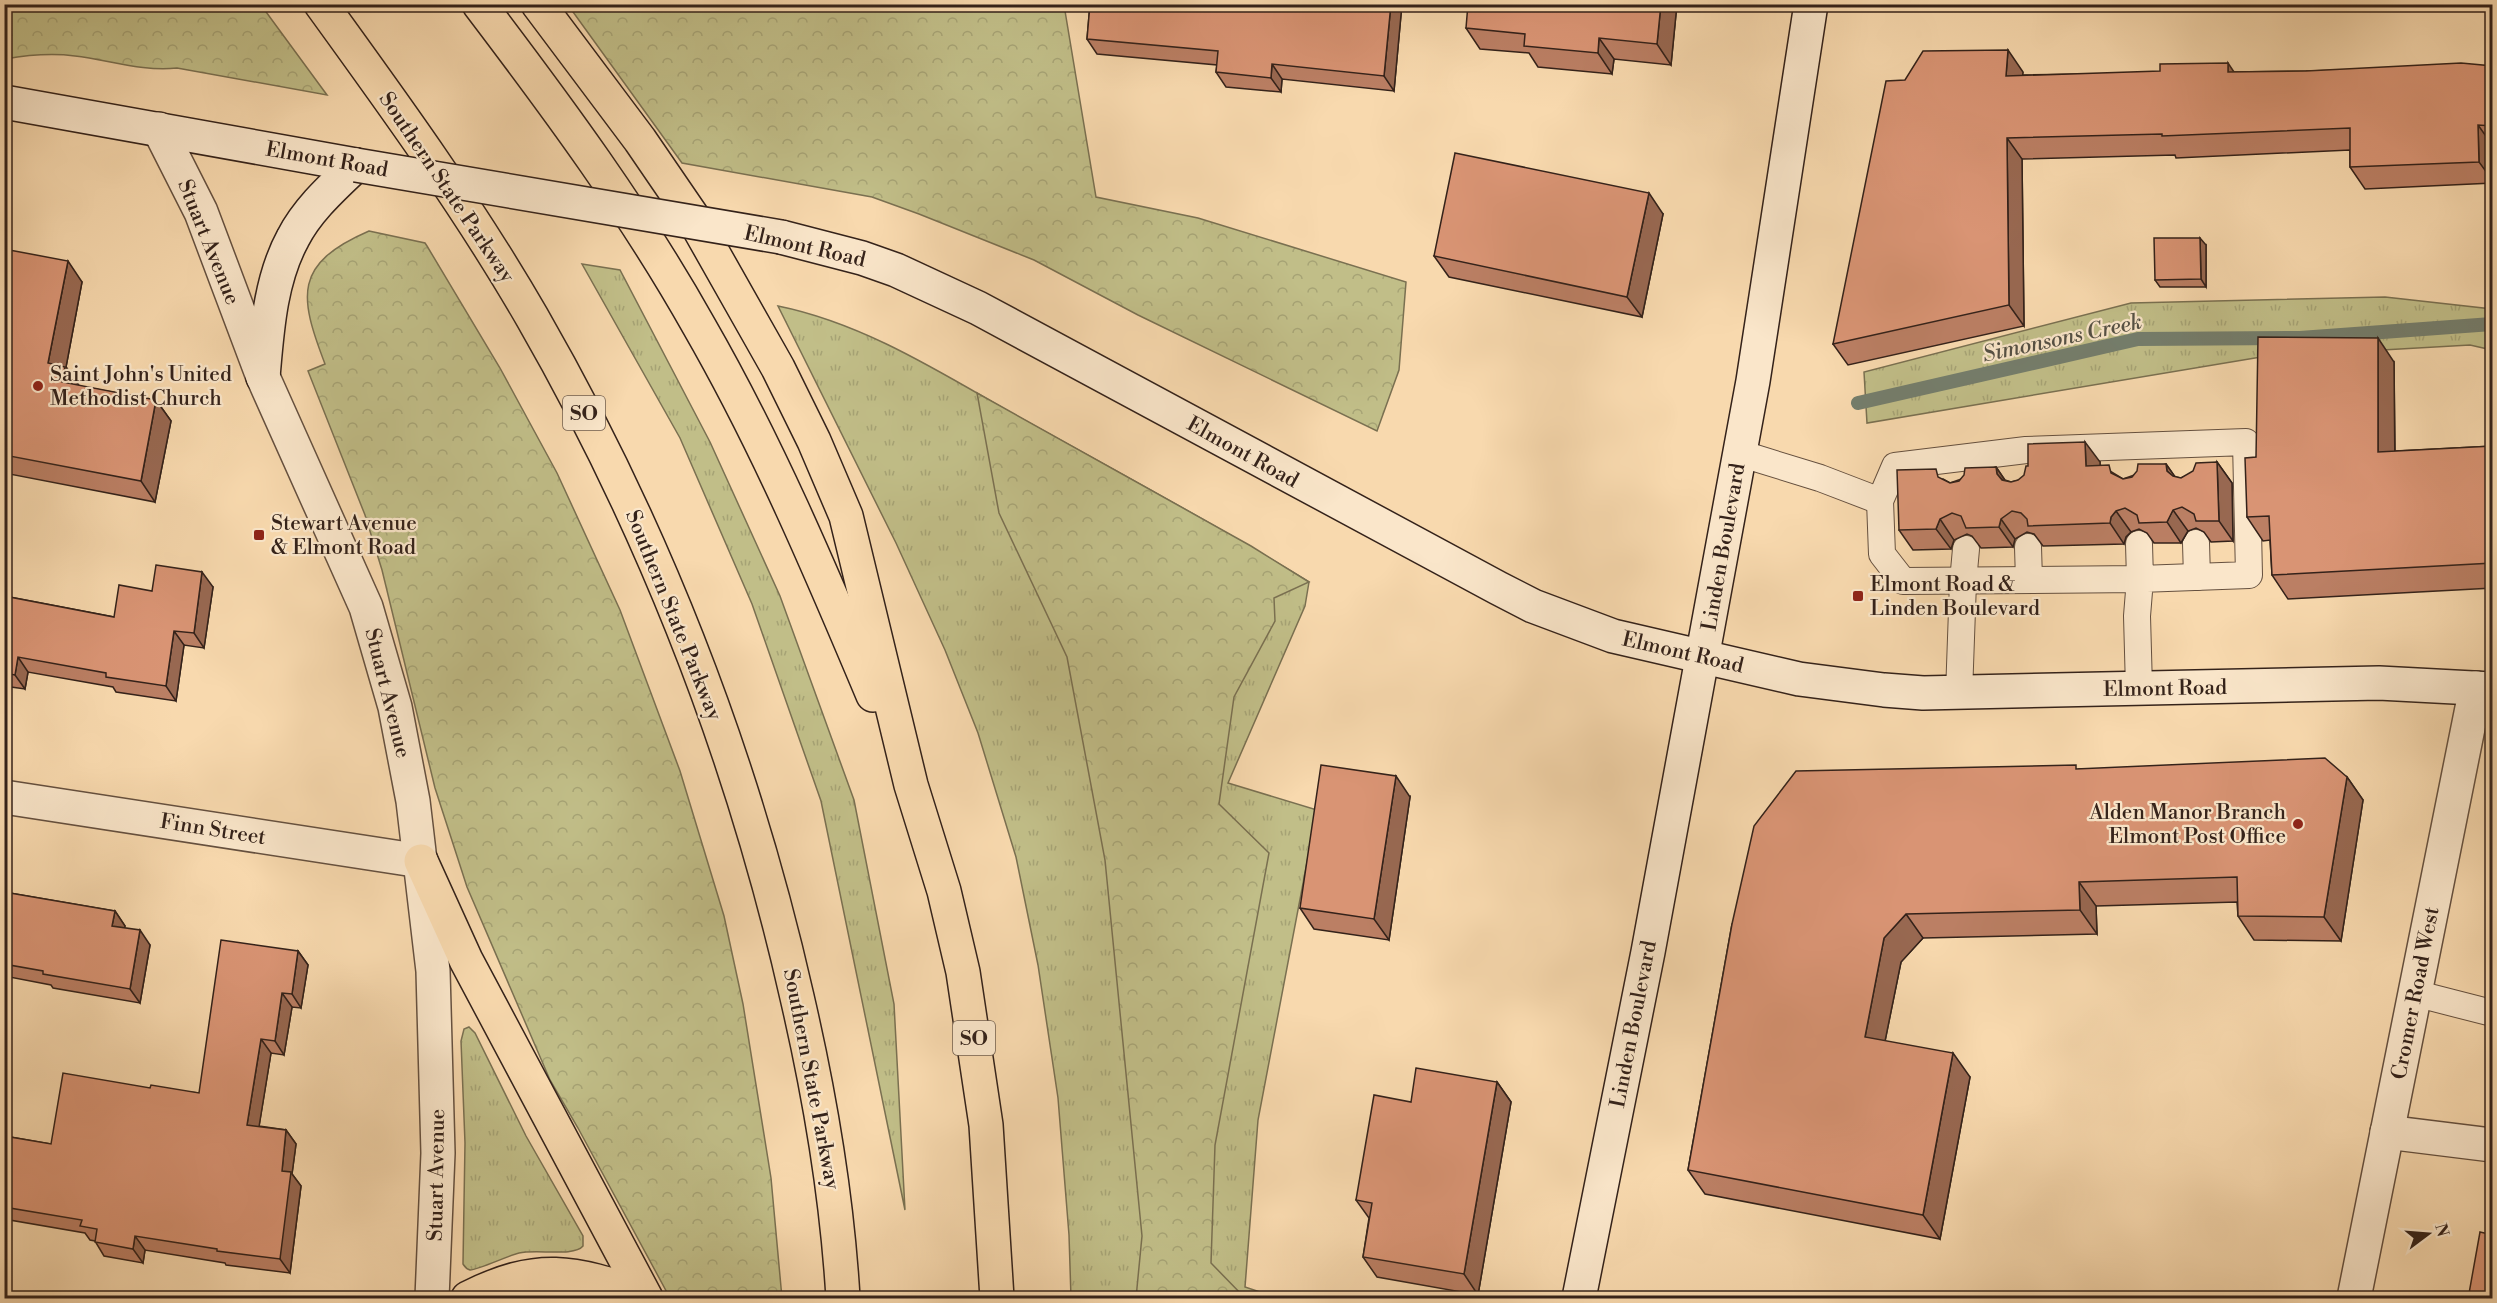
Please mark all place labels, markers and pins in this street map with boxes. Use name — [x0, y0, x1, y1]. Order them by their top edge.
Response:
place label: Saint John's United Methodist Church — [50, 362, 232, 412]
marker: Saint John's United Methodist Church — [31, 379, 45, 393]
place label: Stewart Avenue & Elmont Road — [271, 511, 417, 561]
marker: Stewart Avenue & Elmont Road — [252, 528, 266, 542]
place label: Elmont Road & Linden Boulevard — [1870, 572, 2040, 622]
marker: Elmont Road & Linden Boulevard — [1851, 589, 1865, 603]
place label: Alden Manor Branch Elmont Post Office — [2088, 800, 2286, 850]
marker: Alden Manor Branch Elmont Post Office — [2291, 817, 2305, 831]

